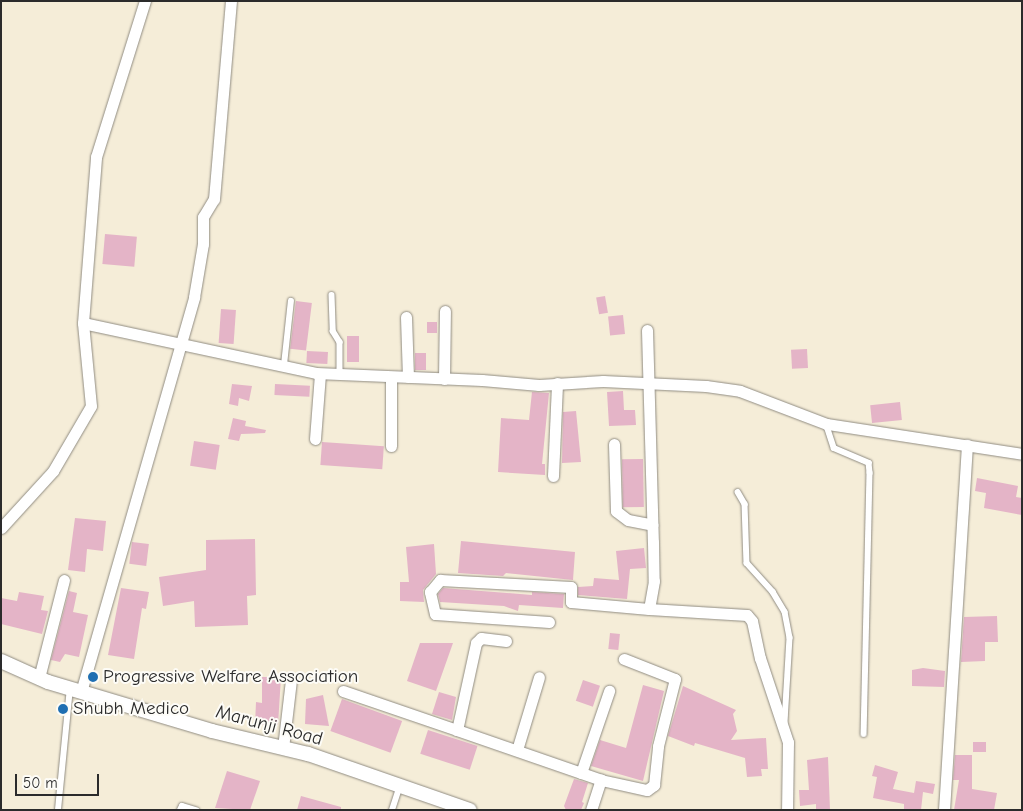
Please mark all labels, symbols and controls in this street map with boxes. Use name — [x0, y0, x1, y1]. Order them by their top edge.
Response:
place label: Progressive Welfare Association — [103, 666, 358, 688]
marker: Progressive Welfare Association — [87, 671, 99, 683]
place label: Shubh Medico — [73, 698, 189, 720]
street label: Marunji Road — [213, 701, 325, 751]
marker: Shubh Medico — [57, 703, 69, 715]
scale bar — [18, 764, 101, 796]
text: 50 m — [23, 774, 58, 792]

